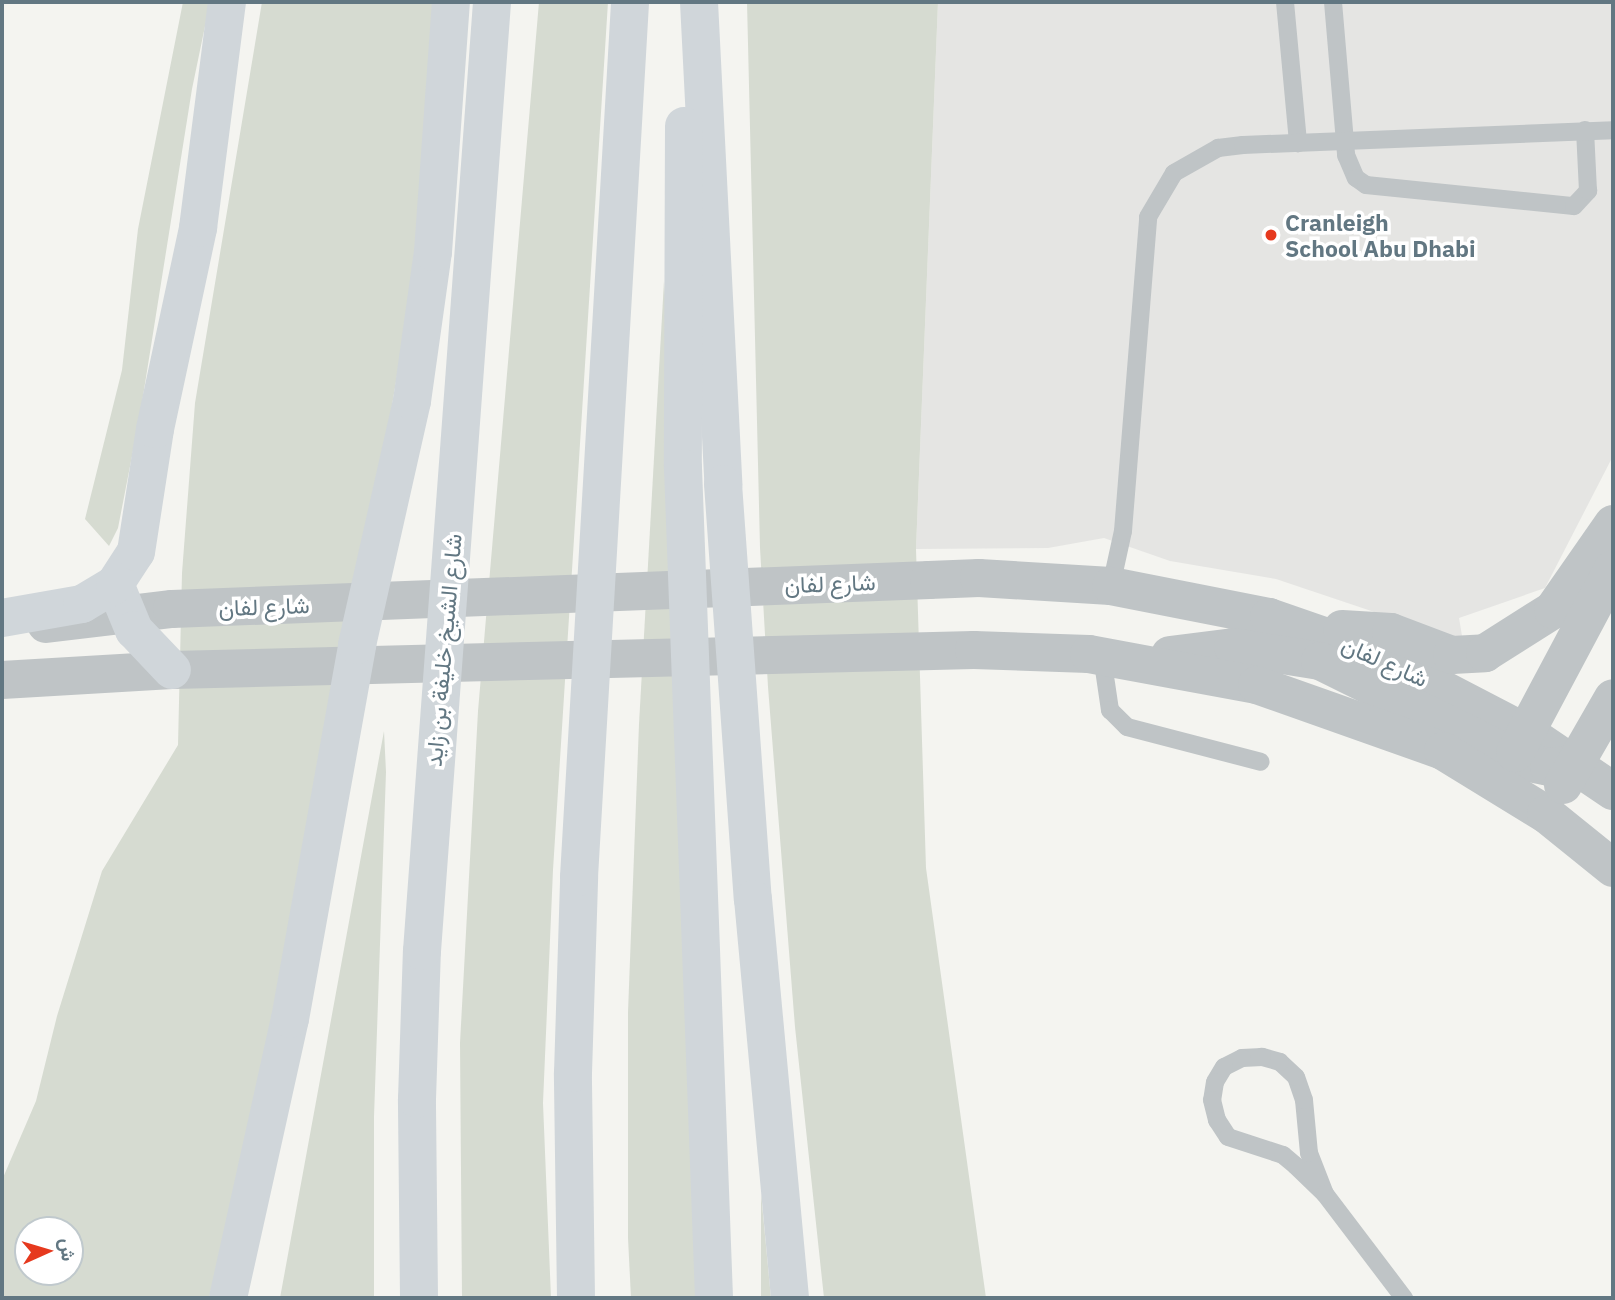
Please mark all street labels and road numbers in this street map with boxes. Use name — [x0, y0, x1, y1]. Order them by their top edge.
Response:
street label: شارع الشيخ خليفة بن زايد — [419, 532, 467, 768]
street label: شارع لفان — [784, 568, 876, 598]
street label: شارع لفان — [218, 591, 310, 621]
street label: شارع لفان — [1338, 630, 1432, 692]

